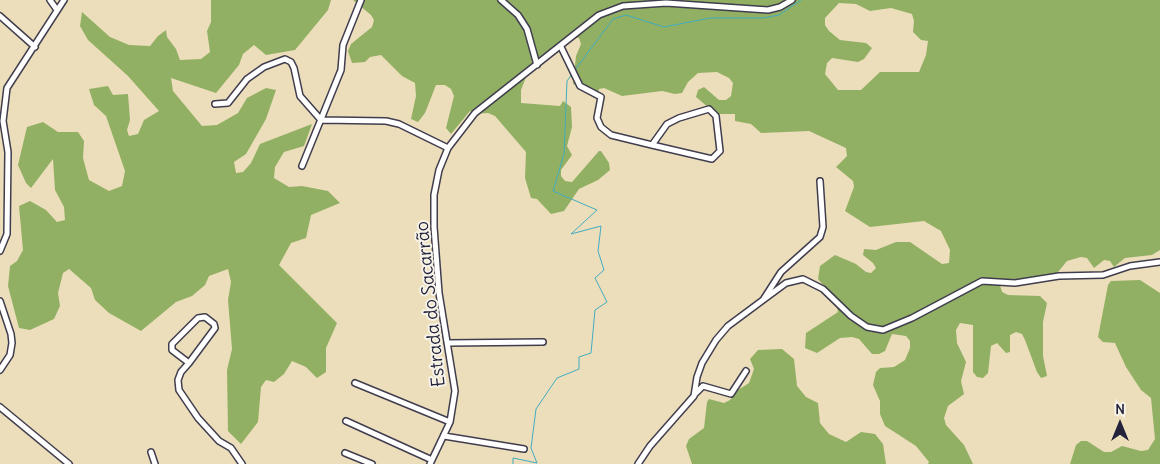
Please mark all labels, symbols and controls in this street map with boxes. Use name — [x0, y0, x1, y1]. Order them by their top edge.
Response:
street label: Estrada do Sacarrão — [412, 220, 450, 388]
north arrow — [1095, 399, 1145, 449]
text: N — [1115, 400, 1125, 418]

